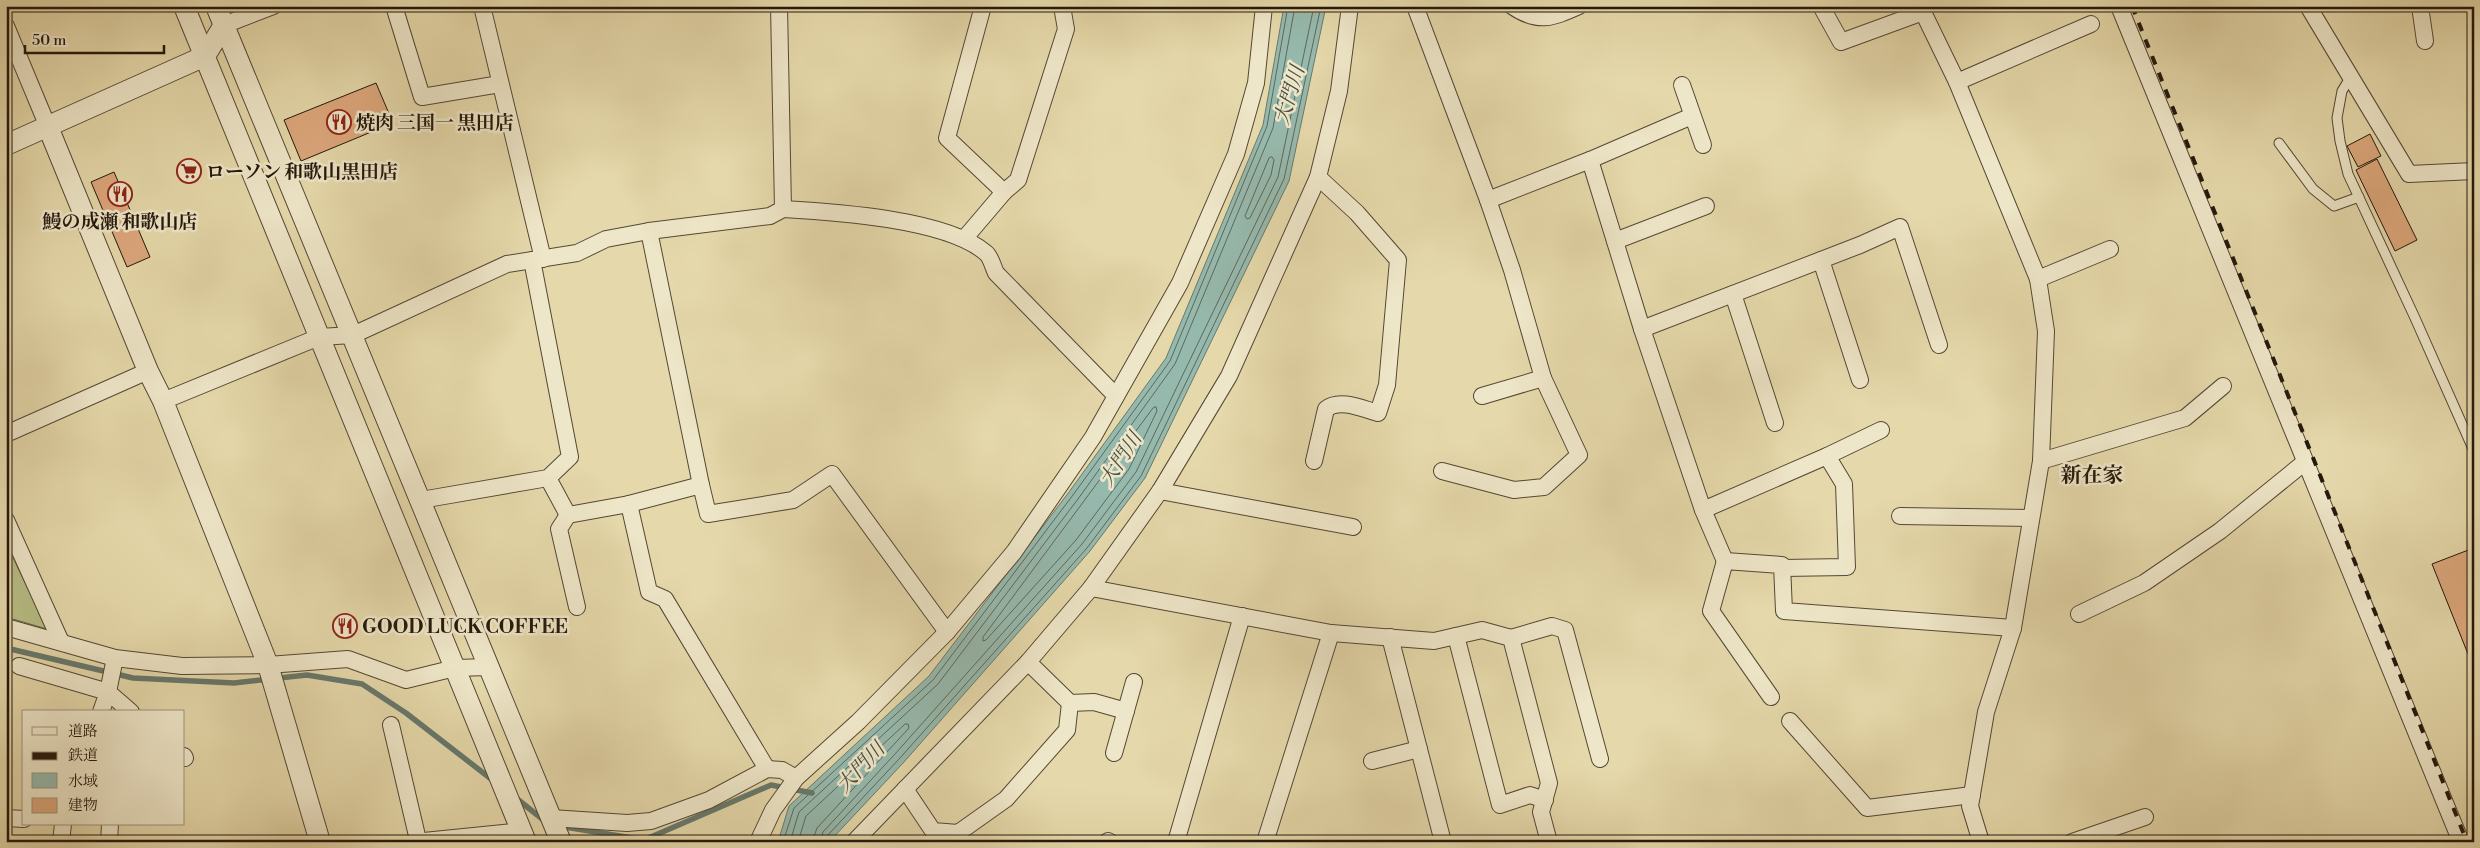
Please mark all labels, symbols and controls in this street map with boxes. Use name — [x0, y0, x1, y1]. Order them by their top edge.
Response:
scale bar — [25, 22, 164, 54]
text: 50 m — [32, 31, 66, 50]
water label: 大門川 — [1270, 61, 1312, 128]
restaurant icon: 焼肉 三国一 黒田店 — [326, 109, 352, 135]
place label: 焼肉 三国一 黒田店 — [356, 111, 514, 135]
supermarket icon: ローソン 和歌山黒田店 — [176, 158, 202, 184]
place label: ローソン 和歌山黒田店 — [206, 160, 398, 184]
restaurant icon: 鰻の成瀬 和歌山店 — [107, 181, 133, 207]
place label: 鰻の成瀬 和歌山店 — [42, 210, 198, 234]
water label: 大門川 — [1094, 426, 1149, 492]
district label: 新在家 — [2061, 463, 2124, 489]
restaurant icon: GOOD LUCK COFFEE — [332, 613, 358, 639]
place label: GOOD LUCK COFFEE — [362, 615, 568, 639]
legend — [22, 710, 185, 826]
text: 道路 — [68, 722, 98, 741]
water label: 大門川 — [831, 736, 892, 798]
text: 鉄道 — [68, 746, 98, 765]
text: 水域 — [68, 772, 98, 791]
text: 建物 — [68, 796, 98, 815]

